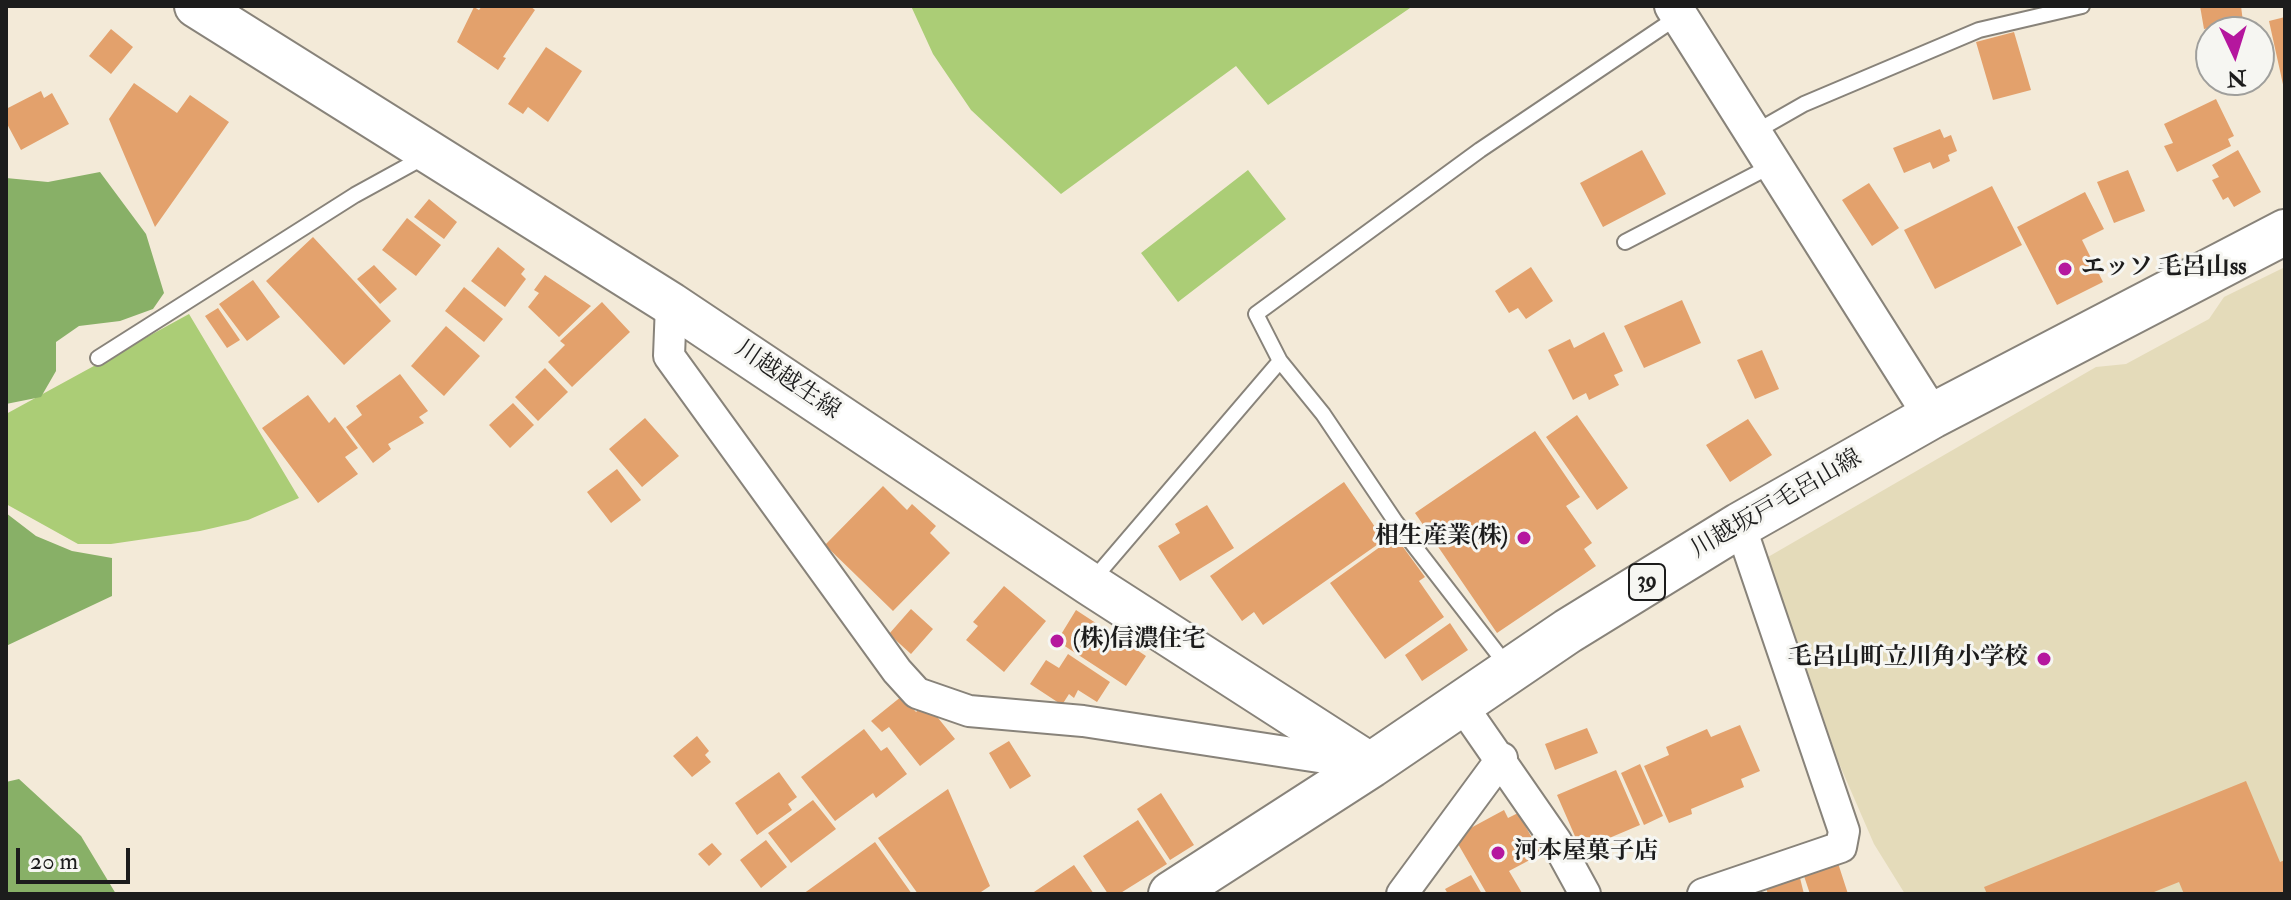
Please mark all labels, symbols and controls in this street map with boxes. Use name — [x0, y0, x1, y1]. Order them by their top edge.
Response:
north arrow — [2195, 16, 2275, 96]
text: N — [2226, 63, 2247, 93]
place label: エッソ 毛呂山ss — [2081, 255, 2247, 283]
marker: エッソ 毛呂山ss — [2056, 260, 2074, 278]
street label: 川越越生線 — [729, 336, 845, 426]
street label: 川越坂戸毛呂山線 — [1687, 445, 1867, 565]
place label: 相生産業(株) — [1375, 524, 1508, 552]
marker: 相生産業(株) — [1515, 529, 1533, 547]
road number: 39 — [1629, 564, 1665, 600]
place label: (株)信濃住宅 — [1073, 627, 1206, 655]
marker: (株)信濃住宅 — [1048, 632, 1066, 650]
place label: 毛呂山町立川角小学校 — [1788, 645, 2028, 673]
marker: 毛呂山町立川角小学校 — [2035, 650, 2053, 668]
scale bar — [20, 832, 134, 882]
place label: 河本屋菓子店 — [1514, 839, 1658, 867]
marker: 河本屋菓子店 — [1489, 844, 1507, 862]
text: 20 m — [30, 846, 78, 877]

